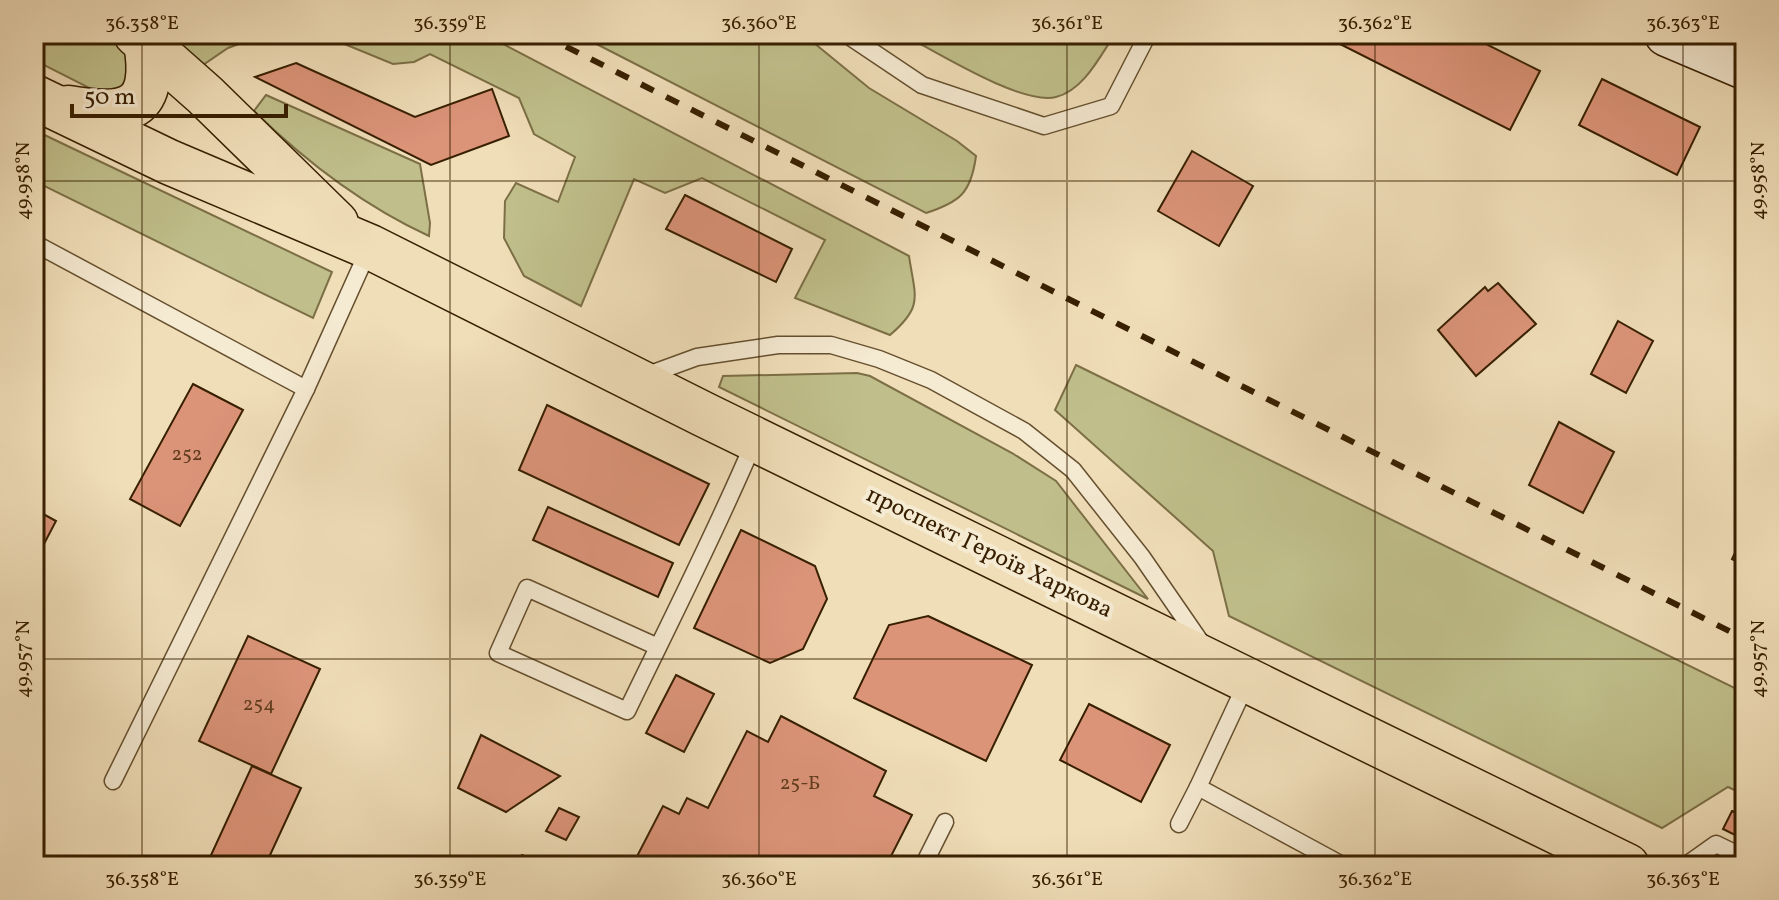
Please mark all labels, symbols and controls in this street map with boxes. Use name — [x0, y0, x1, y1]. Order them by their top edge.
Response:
text: 36.358°E — [105, 10, 179, 38]
text: 36.359°E — [413, 10, 487, 38]
text: 36.360°E — [721, 10, 797, 38]
text: 36.361°E — [1031, 10, 1103, 38]
text: 36.362°E — [1338, 10, 1412, 38]
text: 36.363°E — [1646, 10, 1720, 38]
scale bar — [72, 68, 286, 118]
text: 50 m — [84, 81, 136, 115]
text: 49.958°N — [10, 141, 38, 220]
text: 49.958°N — [1745, 141, 1773, 220]
house number: 252 — [171, 441, 203, 469]
street label: проспект Героїв Харкова — [860, 478, 1118, 628]
text: 49.957°N — [10, 620, 38, 698]
text: 49.957°N — [1745, 620, 1773, 698]
house number: 254 — [243, 691, 275, 719]
house number: 25-Б — [780, 770, 820, 798]
text: 36.358°E — [105, 866, 179, 894]
text: 36.359°E — [413, 866, 487, 894]
text: 36.360°E — [721, 866, 797, 894]
text: 36.361°E — [1031, 866, 1103, 894]
text: 36.362°E — [1338, 866, 1412, 894]
text: 36.363°E — [1646, 866, 1720, 894]

